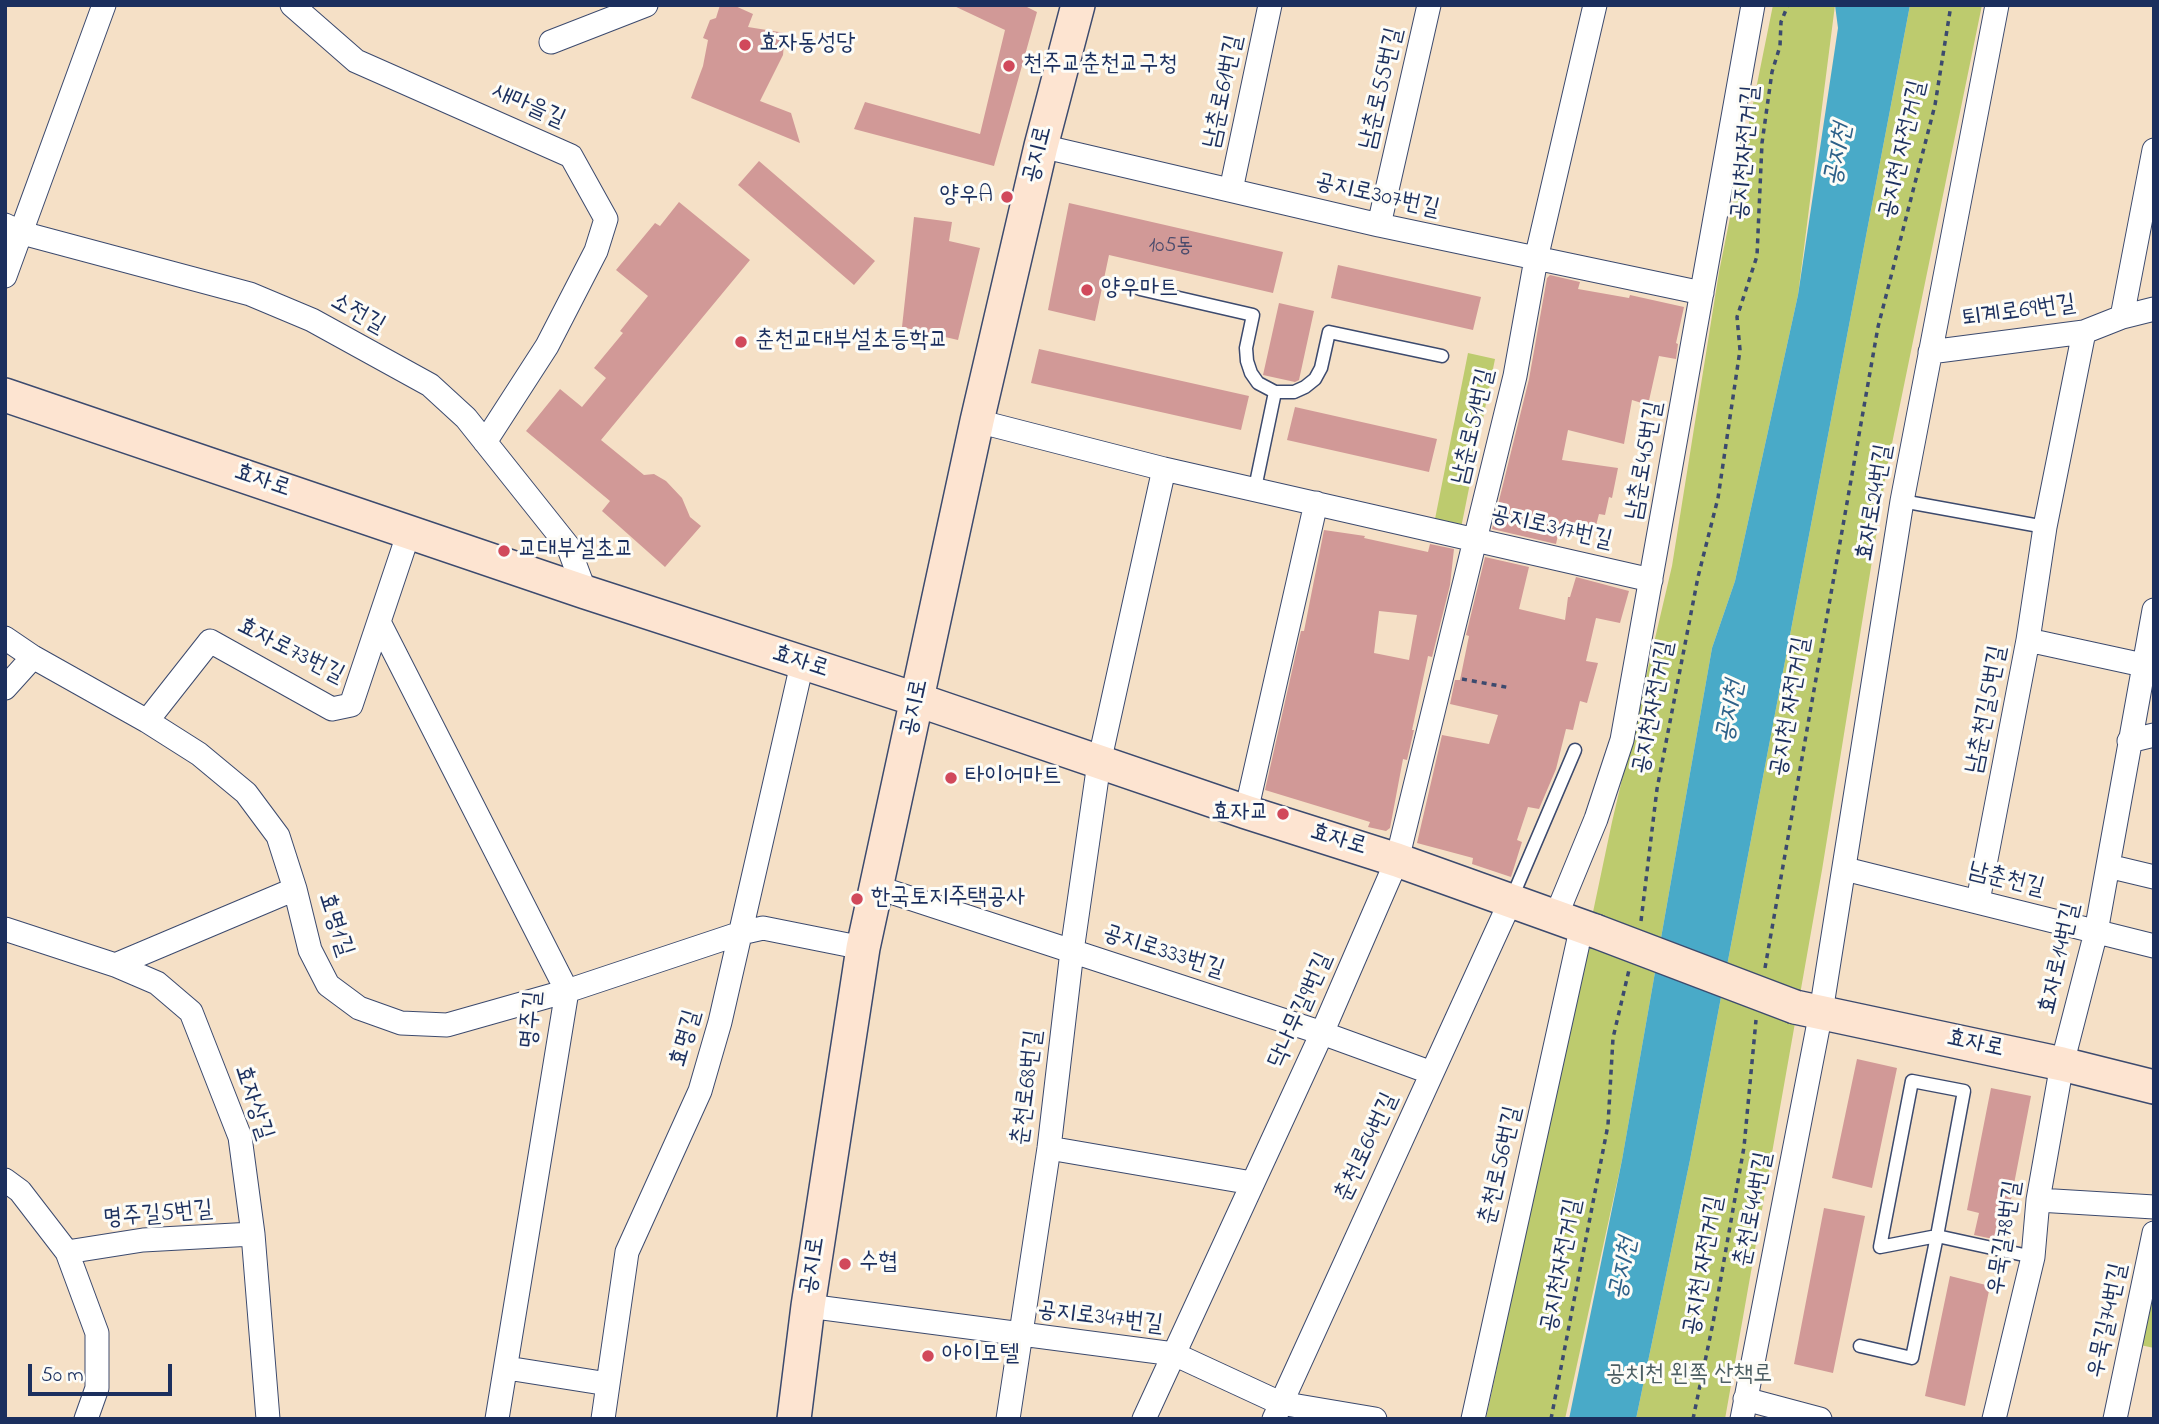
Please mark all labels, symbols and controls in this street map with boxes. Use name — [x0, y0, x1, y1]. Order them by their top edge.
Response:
street label: 남춘로55번길 — [1355, 25, 1411, 153]
place label: 효자동성당 — [759, 31, 856, 59]
street label: 남춘로61번길 — [1199, 33, 1251, 151]
marker: 효자동성당 — [737, 37, 753, 53]
place label: 천주교춘천교구청 — [1023, 52, 1178, 80]
marker: 천주교춘천교구청 — [1001, 58, 1017, 74]
street label: 새마을길 — [487, 78, 569, 136]
street label: 공지천 자전거길 — [1874, 78, 1934, 222]
street label: 공지천자전거길 — [1727, 84, 1767, 222]
water label: 공지천 — [1819, 121, 1861, 189]
street label: 공지로 — [1018, 123, 1060, 187]
street label: 공지로307번길 — [1312, 169, 1442, 225]
place label: 양우A — [940, 183, 993, 211]
marker: 양우A — [999, 189, 1015, 205]
house number: 105동 — [1149, 235, 1193, 261]
place label: 양우마트 — [1101, 276, 1178, 304]
marker: 양우마트 — [1079, 282, 1095, 298]
street label: 소전길 — [325, 288, 389, 342]
street label: 퇴계로69번길 — [1960, 291, 2078, 335]
place label: 춘천교대부설초등학교 — [755, 328, 948, 356]
marker: 춘천교대부설초등학교 — [733, 334, 749, 350]
street label: 남춘로51번길 — [1448, 366, 1502, 488]
street label: 남춘로45번길 — [1621, 399, 1671, 523]
street label: 효자로24번길 — [1852, 442, 1900, 564]
street label: 효자로 — [230, 459, 294, 505]
street label: 공지로317번길 — [1487, 501, 1615, 557]
place label: 교대부설초교 — [518, 537, 634, 565]
marker: 교대부설초교 — [496, 543, 512, 559]
street label: 효자로73번길 — [232, 613, 348, 691]
street label: 공지천 자전거길 — [1766, 635, 1818, 779]
street label: 공지천자전거길 — [1628, 639, 1682, 777]
street label: 효자로 — [768, 640, 832, 686]
street label: 남춘천길5번길 — [1961, 644, 2015, 776]
street label: 공지로 — [896, 677, 936, 739]
water label: 공지천 — [1711, 678, 1753, 746]
place label: 타이어마트 — [965, 764, 1062, 792]
marker: 타이어마트 — [943, 770, 959, 786]
place label: 효자교 — [1211, 800, 1269, 828]
marker: 효자교 — [1275, 806, 1291, 822]
street label: 효자로 — [1306, 819, 1370, 863]
street label: 남춘천길 — [1965, 858, 2047, 904]
place label: 한국토지주택공사 — [871, 885, 1026, 913]
street label: 효명1길 — [310, 889, 358, 961]
marker: 한국토지주택공사 — [849, 891, 865, 907]
street label: 효자로14번길 — [2034, 900, 2088, 1018]
street label: 공지로333번길 — [1098, 920, 1228, 986]
street label: 닥나무길9번길 — [1264, 949, 1340, 1073]
street label: 명주길 — [516, 990, 550, 1050]
street label: 효명길 — [665, 1007, 709, 1071]
street label: 효자로 — [1944, 1025, 2006, 1065]
street label: 춘천로68번길 — [1008, 1029, 1050, 1147]
street label: 효자상길 — [226, 1062, 278, 1144]
street label: 춘천로64번길 — [1330, 1089, 1406, 1207]
street label: 춘천로56번길 — [1474, 1104, 1530, 1228]
street label: 춘천로44번길 — [1730, 1150, 1780, 1270]
street label: 우묵길78번길 — [1983, 1179, 2029, 1297]
street label: 공지천 자전거길 — [1679, 1194, 1731, 1338]
street label: 명주길5번길 — [102, 1197, 214, 1235]
street label: 공지천자전거길 — [1536, 1197, 1590, 1335]
street label: 공지로 — [795, 1235, 833, 1297]
water label: 공지천 — [1604, 1235, 1646, 1303]
place label: 수협 — [859, 1250, 898, 1278]
marker: 수협 — [837, 1256, 853, 1272]
street label: 우묵길74번길 — [2083, 1261, 2135, 1381]
street label: 공지로347번길 — [1036, 1297, 1164, 1341]
place label: 아이모텔 — [942, 1342, 1019, 1370]
marker: 아이모텔 — [920, 1348, 936, 1364]
scale bar — [32, 1350, 175, 1394]
text: 50 m — [41, 1361, 84, 1391]
park label: 공치천 왼쪽 산책로 — [1606, 1362, 1772, 1390]

